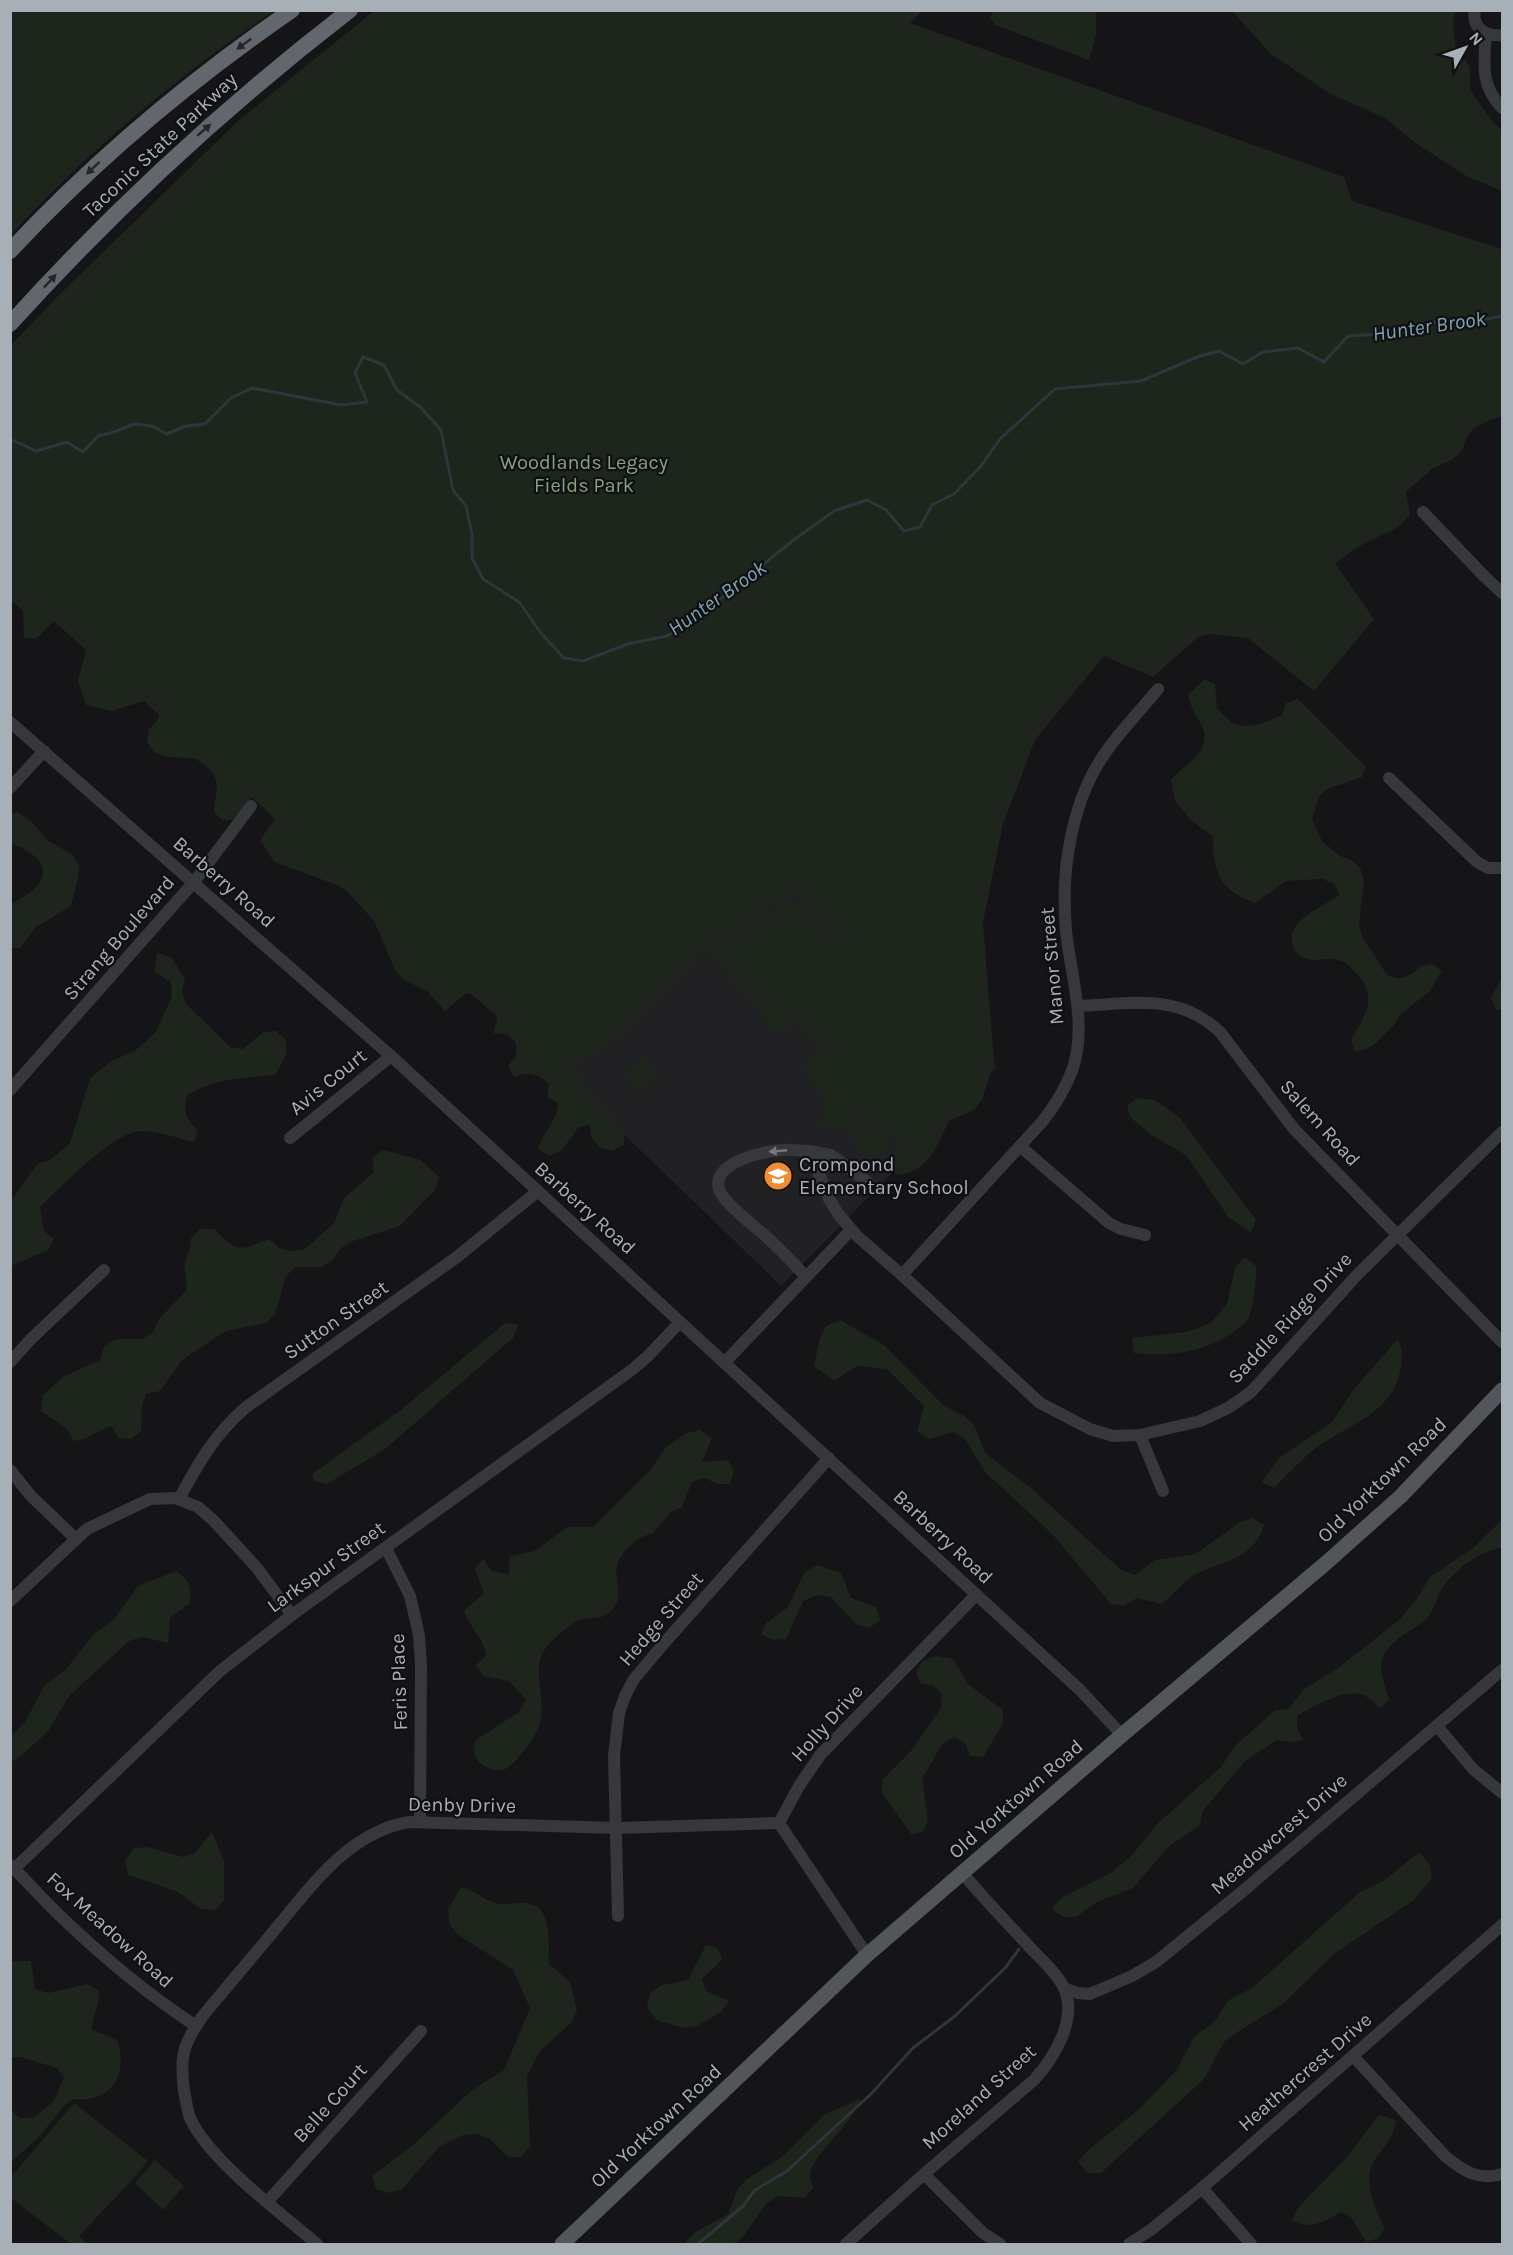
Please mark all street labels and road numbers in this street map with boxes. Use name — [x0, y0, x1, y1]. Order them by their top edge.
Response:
street label: Taconic State Parkway — [78, 68, 242, 222]
street label: Barberry Road — [168, 832, 280, 932]
street label: Strang Boulevard — [59, 871, 179, 1005]
street label: Manor Street — [1035, 906, 1069, 1026]
street label: Avis Court — [285, 1044, 372, 1120]
street label: Salem Road — [1275, 1075, 1365, 1171]
street label: Barberry Road — [530, 1157, 640, 1259]
street label: Saddle Ridge Drive — [1223, 1248, 1357, 1388]
street label: Sutton Street — [279, 1275, 393, 1364]
street label: Old Yorktown Road — [1313, 1413, 1451, 1547]
street label: Barberry Road — [889, 1485, 997, 1589]
street label: Larkspur Street — [263, 1516, 390, 1617]
street label: Hedge Street — [614, 1567, 708, 1671]
street label: Feris Place — [386, 1633, 412, 1731]
street label: Holly Drive — [786, 1680, 868, 1766]
street label: Old Yorktown Road — [944, 1735, 1088, 1863]
street label: Meadowcrest Drive — [1206, 1769, 1352, 1899]
street label: Denby Drive — [408, 1793, 516, 1817]
street label: Fox Meadow Road — [42, 1867, 178, 1993]
street label: Heathercrest Drive — [1234, 2008, 1376, 2136]
street label: Moreland Street — [917, 2039, 1041, 2154]
street label: Belle Court — [288, 2058, 372, 2147]
street label: Old Yorktown Road — [586, 2060, 726, 2192]

